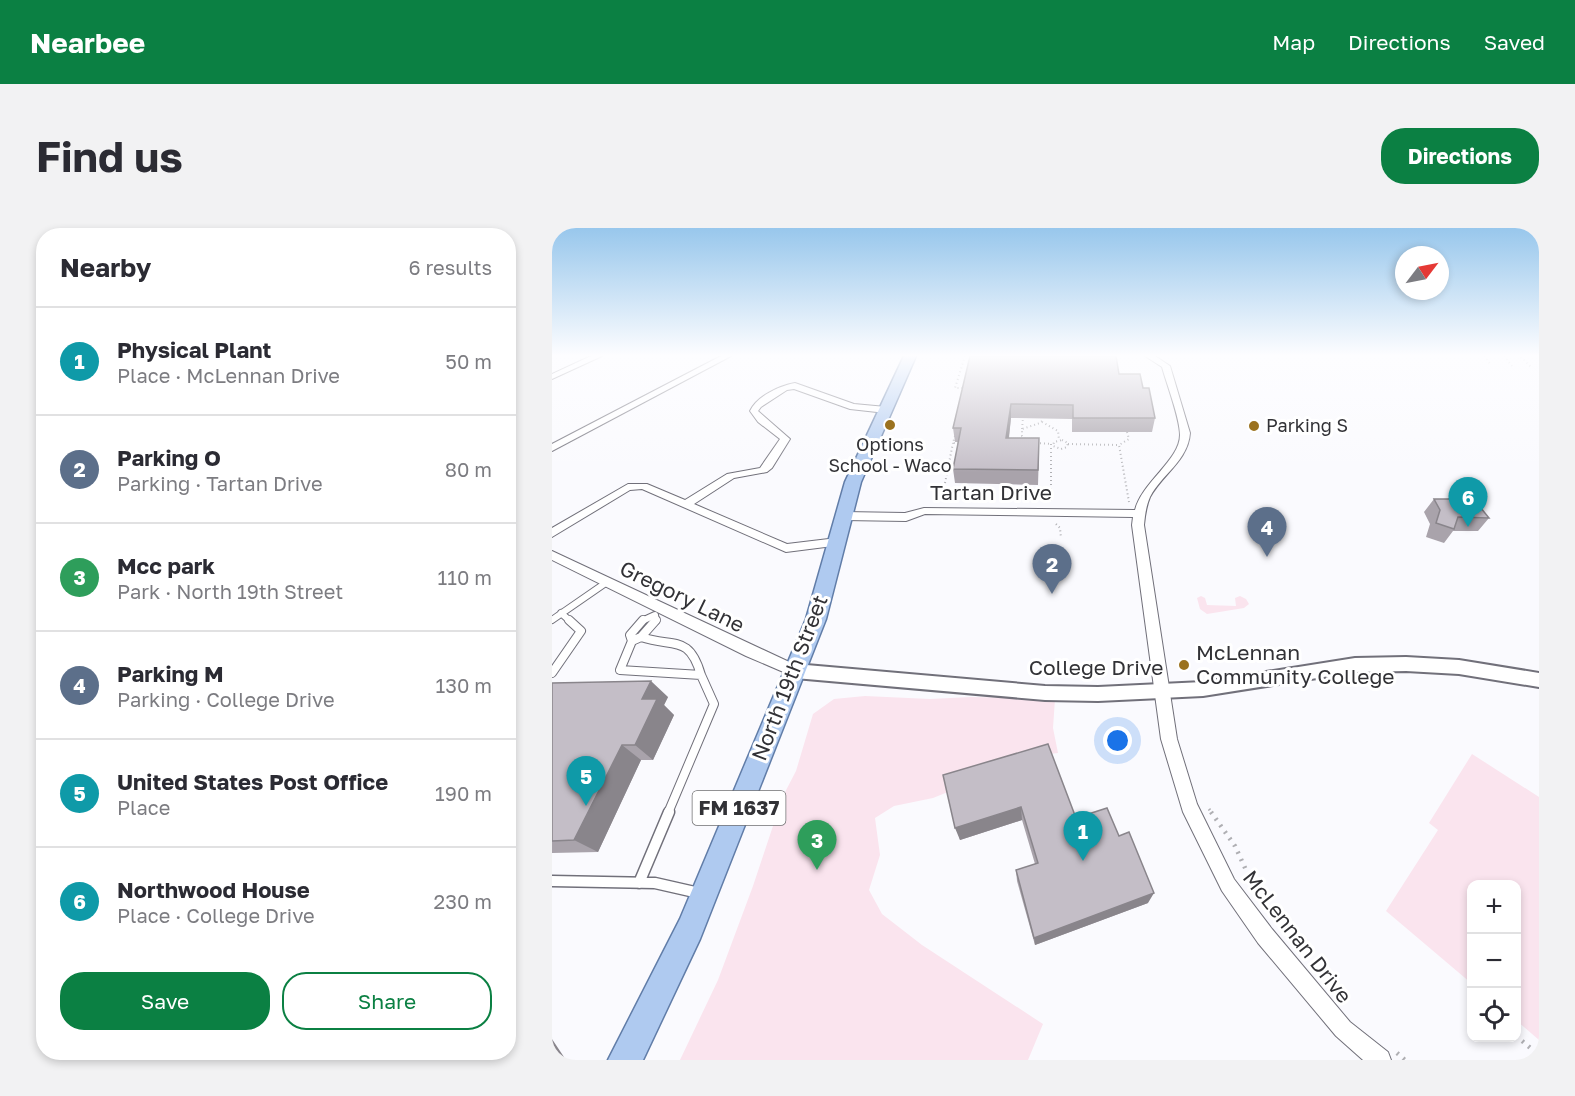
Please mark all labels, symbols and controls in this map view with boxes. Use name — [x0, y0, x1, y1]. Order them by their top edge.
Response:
text: Nearbee — [30, 26, 145, 59]
text: Map — [1272, 29, 1315, 55]
text: Directions — [1348, 29, 1451, 55]
text: Saved — [1484, 29, 1545, 55]
button: Directions — [1381, 128, 1539, 184]
text: Find us — [36, 131, 183, 181]
north arrow — [1395, 246, 1449, 300]
text: Nearby — [60, 252, 151, 283]
text: 6 results — [408, 255, 492, 279]
text: Physical Plant — [117, 336, 271, 363]
text: 1 — [74, 349, 85, 373]
text: 50 m — [445, 349, 492, 373]
text: Place · McLennan Drive — [117, 363, 340, 387]
place label: Parking S — [1266, 414, 1348, 436]
marker: Options School - Waco — [883, 418, 897, 432]
marker: Parking S — [1247, 419, 1261, 433]
place label: Options School - Waco — [829, 433, 951, 476]
text: Parking O — [117, 444, 221, 471]
text: 2 — [73, 457, 86, 481]
text: 80 m — [445, 457, 492, 481]
text: Parking · Tartan Drive — [117, 471, 323, 495]
pin: 6 — [1448, 478, 1488, 527]
street label: Tartan Drive — [930, 479, 1052, 505]
pin: 4 — [1248, 508, 1286, 557]
pin: 2 — [1032, 544, 1072, 594]
text: Mcc park — [117, 552, 215, 579]
street label: Gregory Lane — [616, 555, 749, 637]
text: 3 — [73, 565, 86, 589]
text: 110 m — [438, 565, 492, 589]
text: Park · North 19th Street — [117, 579, 343, 603]
street label: North 19th Street — [746, 591, 833, 764]
place label: McLennan Community College — [1196, 639, 1395, 689]
street label: College Drive — [1029, 654, 1163, 680]
marker: McLennan Community College — [1177, 658, 1191, 672]
text: Parking M — [117, 660, 223, 687]
text: 4 — [73, 673, 86, 697]
text: 130 m — [436, 673, 492, 697]
text: Parking · College Drive — [117, 687, 335, 711]
your location — [1103, 726, 1132, 755]
pin: 5 — [567, 756, 606, 806]
text: United States Post Office — [117, 768, 388, 795]
text: 5 — [73, 781, 86, 805]
text: 190 m — [435, 781, 492, 805]
road number: FM 1637 — [692, 791, 786, 825]
text: Place — [117, 795, 170, 819]
pin: 1 — [1064, 812, 1102, 861]
pin: 3 — [798, 820, 836, 870]
street label: McLennan Drive — [1238, 865, 1358, 1008]
text: Northwood House — [117, 876, 310, 903]
map controls — [1467, 880, 1521, 1042]
button: + — [1467, 880, 1521, 934]
text: 6 — [73, 889, 86, 913]
text: 230 m — [434, 889, 492, 913]
text: Place · College Drive — [117, 903, 315, 927]
button: − — [1467, 934, 1521, 988]
button: Save — [60, 972, 270, 1030]
button: Share — [282, 972, 492, 1030]
button: locate — [1467, 988, 1521, 1042]

